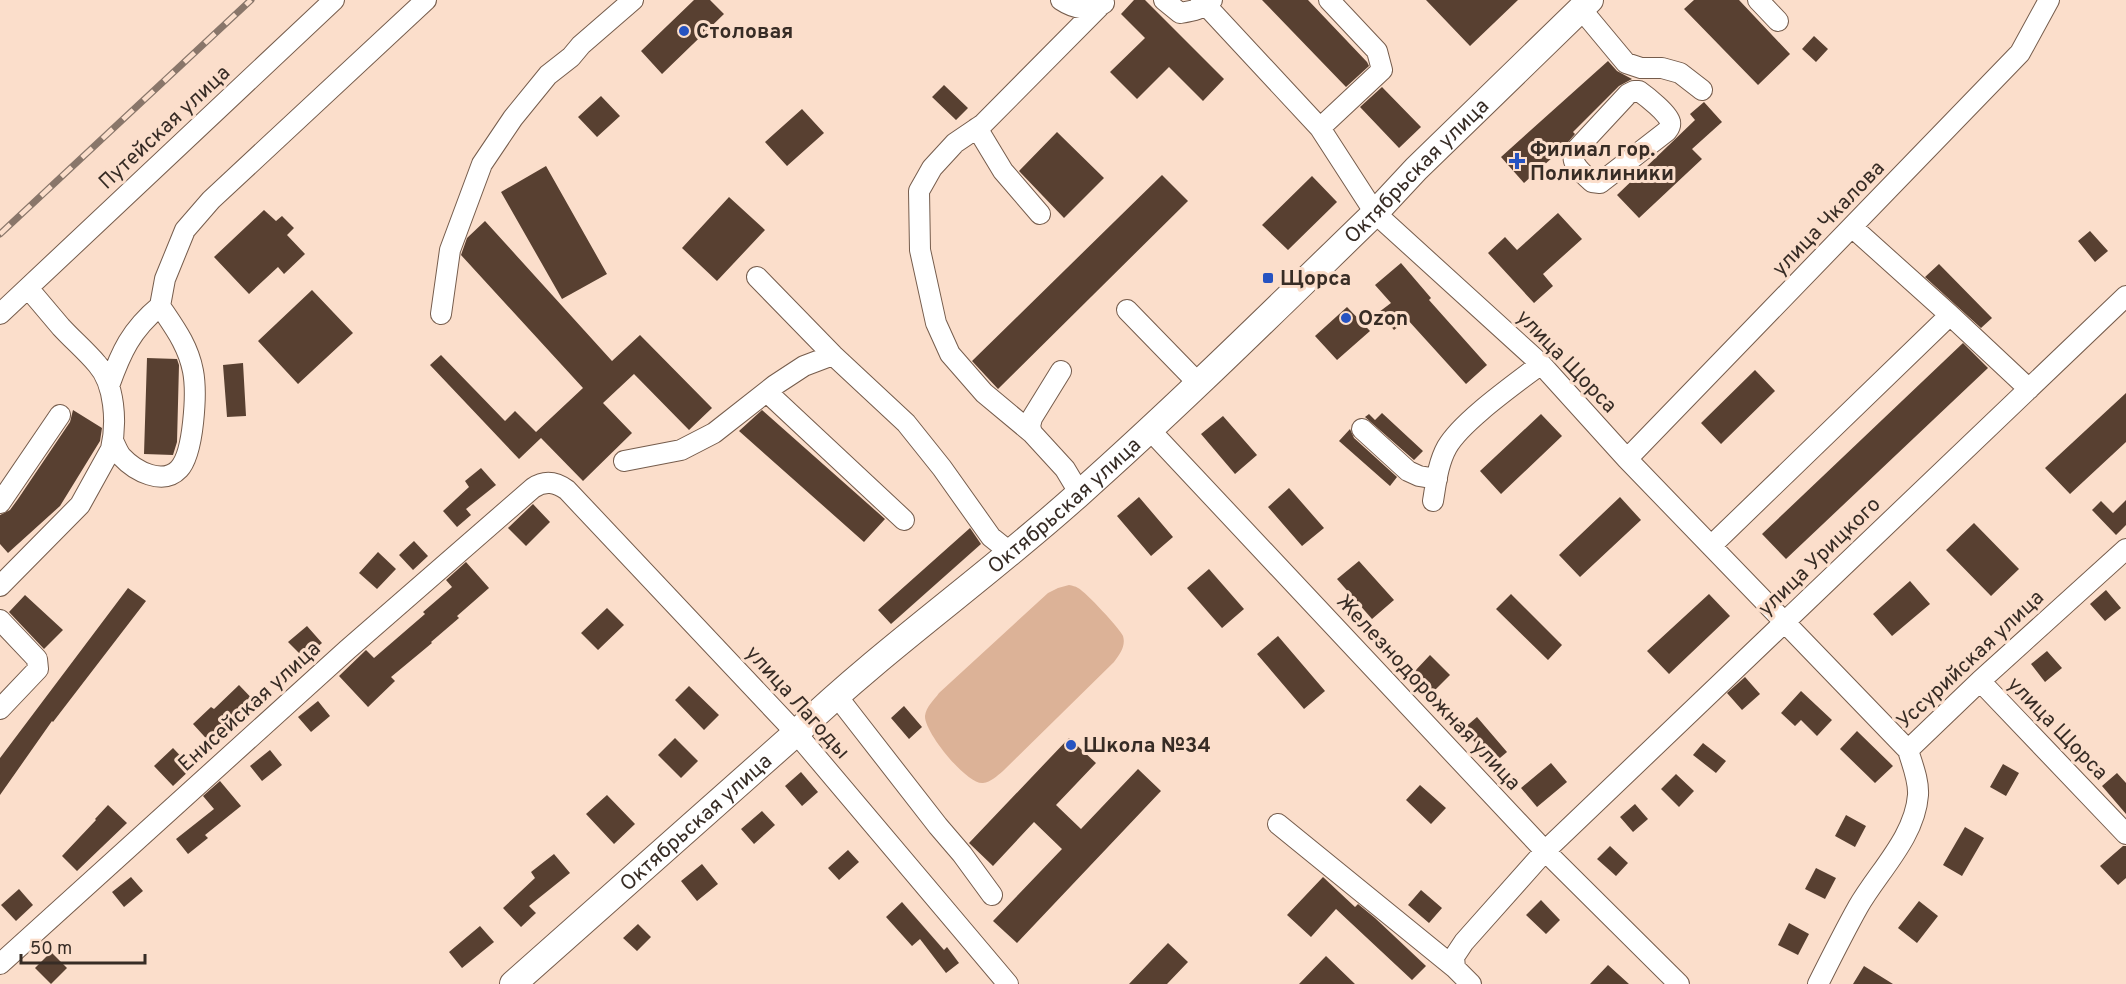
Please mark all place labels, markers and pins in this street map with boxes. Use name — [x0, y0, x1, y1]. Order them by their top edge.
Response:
place label: Столовая — [696, 19, 793, 46]
marker: Столовая — [677, 24, 691, 38]
place label: Филиал гор. Поликлиники — [1530, 137, 1674, 188]
marker: Филиал гор. Поликлиники — [1508, 152, 1526, 170]
place label: Щорса — [1280, 266, 1351, 293]
marker: Щорса — [1261, 271, 1275, 285]
place label: Ozon — [1358, 306, 1408, 333]
marker: Ozon — [1339, 311, 1353, 325]
place label: Школа №34 — [1083, 733, 1211, 760]
marker: Школа №34 — [1064, 738, 1078, 752]

